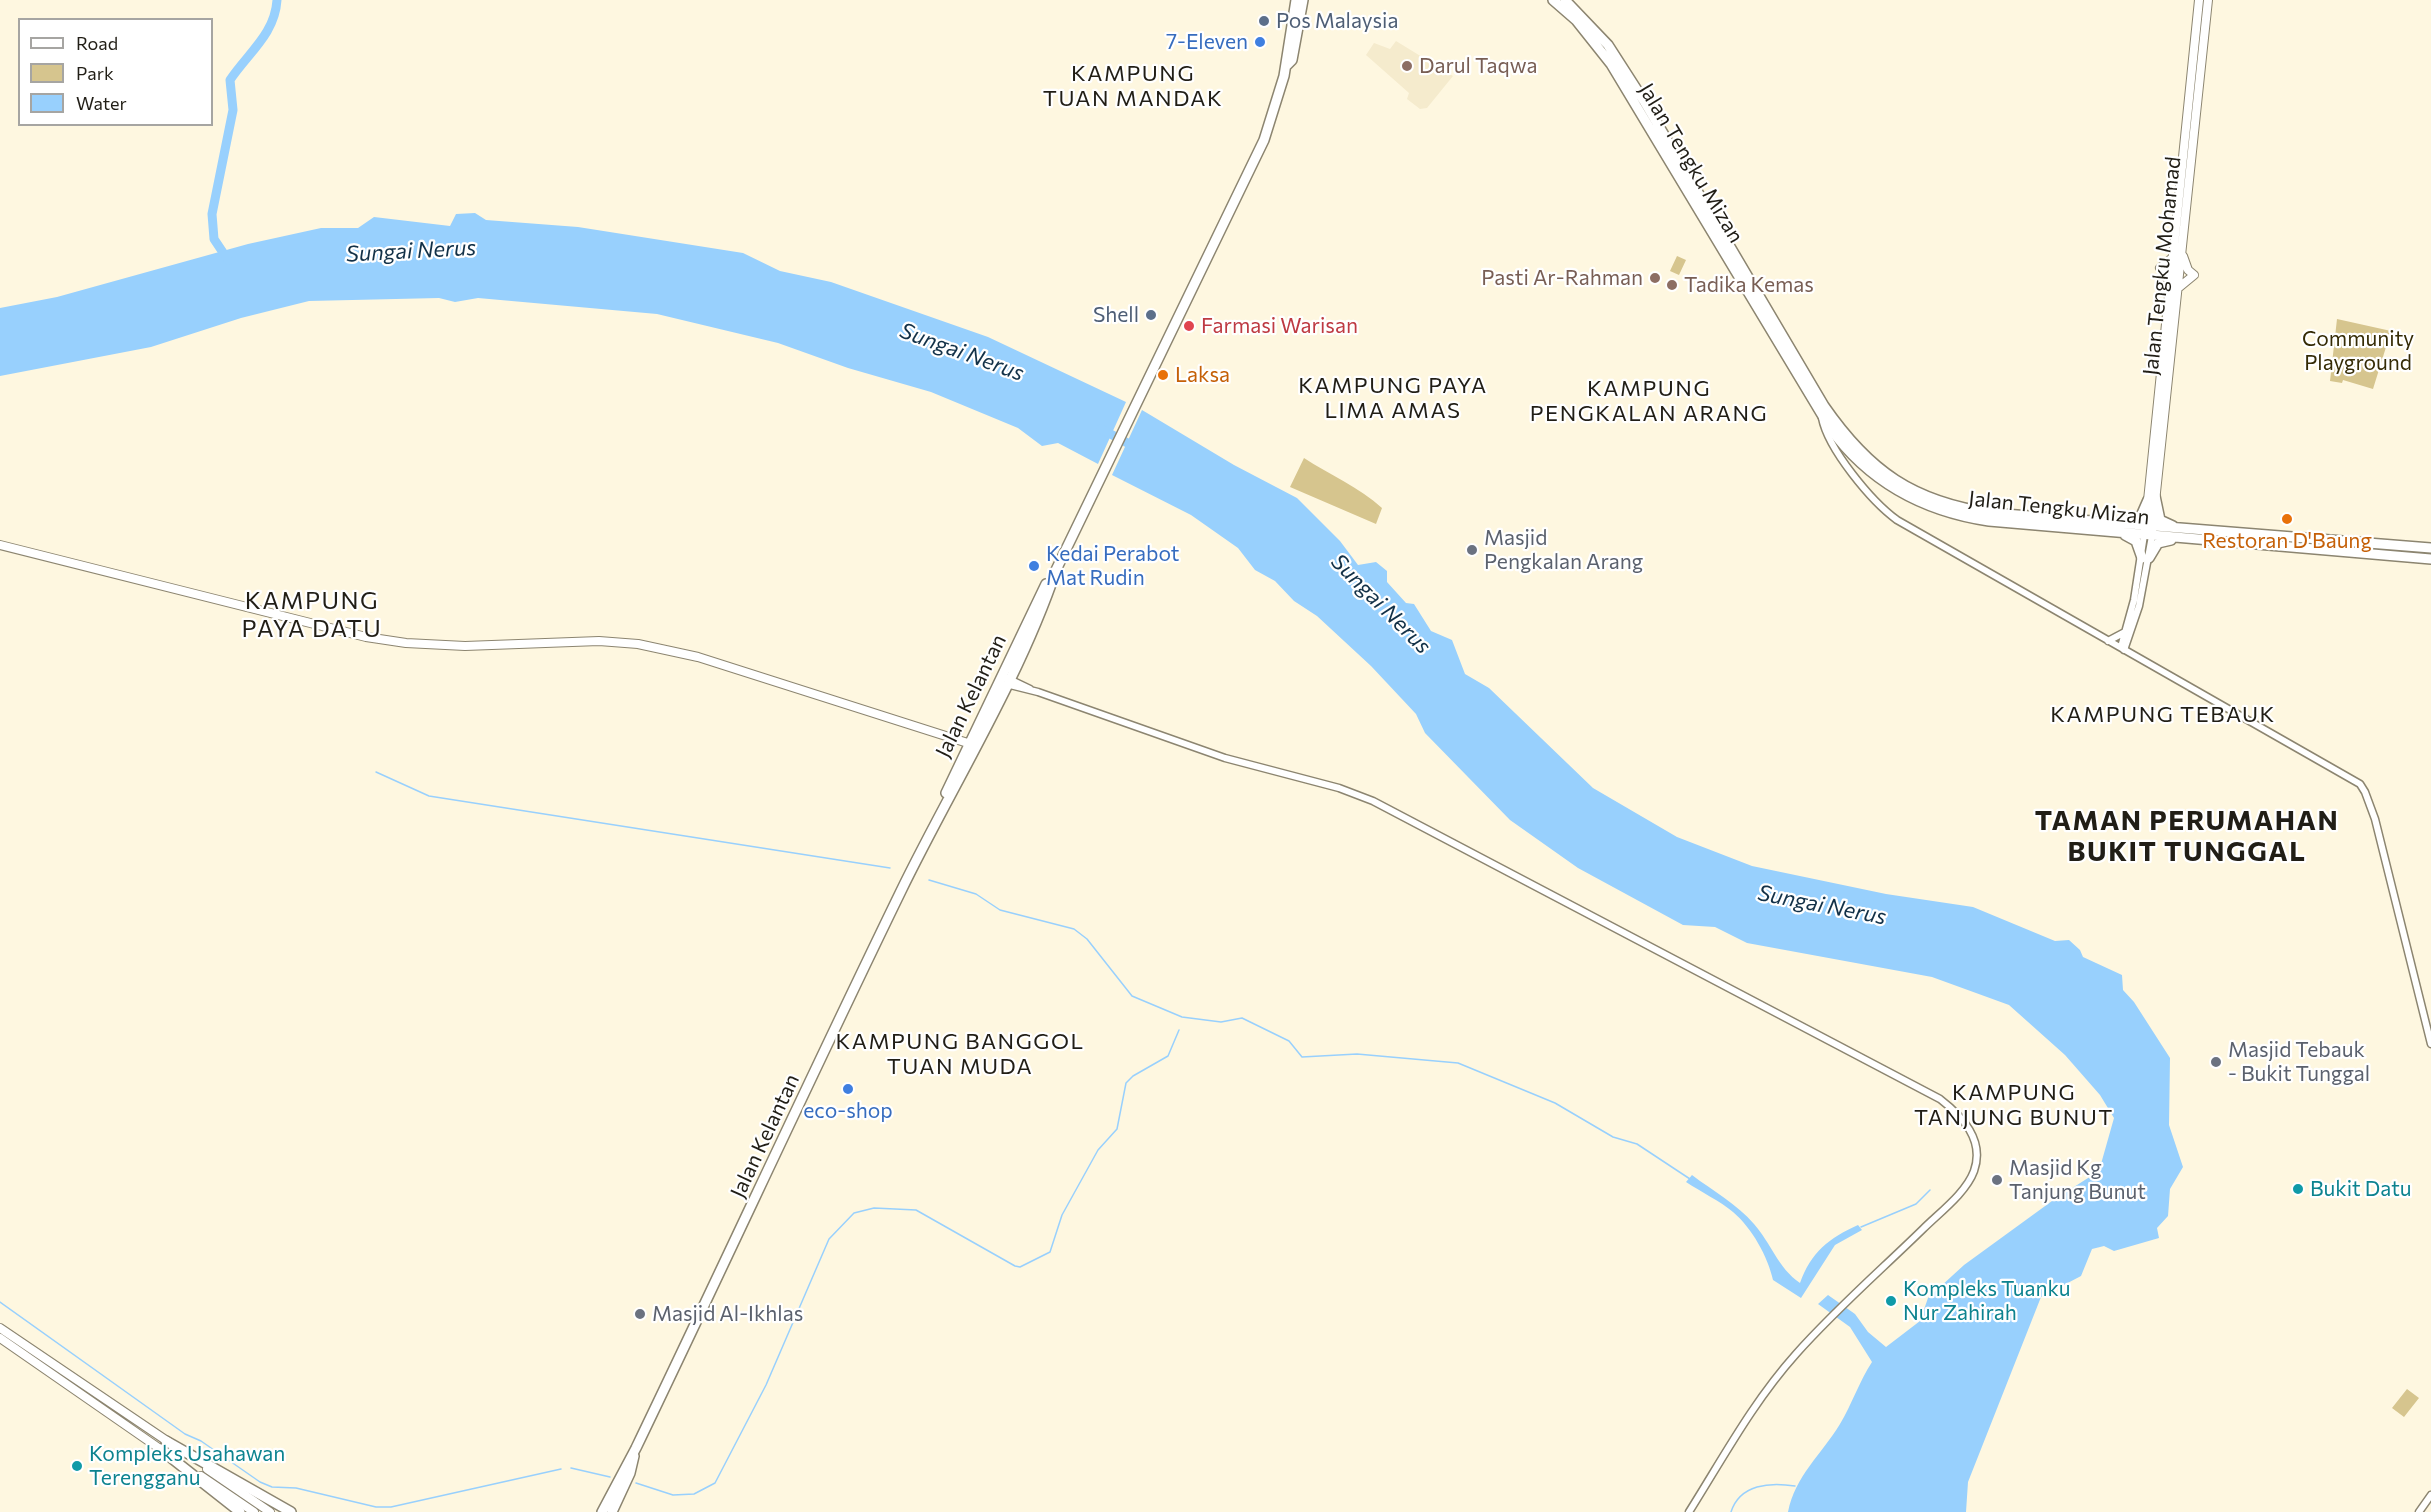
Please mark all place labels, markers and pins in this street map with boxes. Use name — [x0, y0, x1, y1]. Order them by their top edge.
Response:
place label: Pos Malaysia — [1276, 8, 1398, 34]
marker: Pos Malaysia — [1257, 14, 1271, 28]
place label: 7-Eleven — [1166, 29, 1248, 55]
marker: 7-Eleven — [1253, 35, 1267, 49]
place label: Darul Taqwa — [1419, 53, 1537, 79]
marker: Darul Taqwa — [1400, 59, 1414, 73]
place label: Pasti Ar-Rahman — [1481, 265, 1643, 291]
marker: Pasti Ar-Rahman — [1648, 271, 1662, 285]
place label: Tadika Kemas — [1684, 272, 1814, 298]
marker: Tadika Kemas — [1665, 278, 1679, 292]
place label: Shell — [1093, 302, 1139, 328]
marker: Shell — [1144, 308, 1158, 322]
place label: Farmasi Warisan — [1201, 313, 1358, 339]
marker: Farmasi Warisan — [1182, 319, 1196, 333]
place label: Laksa — [1175, 362, 1230, 388]
marker: Laksa — [1156, 368, 1170, 382]
marker: Restoran D'Baung — [2280, 512, 2294, 526]
place label: Masjid Pengkalan Arang — [1484, 525, 1643, 575]
place label: Restoran D'Baung — [2202, 528, 2372, 554]
place label: Kedai Perabot Mat Rudin — [1046, 541, 1179, 591]
marker: Masjid Pengkalan Arang — [1465, 543, 1479, 557]
marker: Kedai Perabot Mat Rudin — [1027, 559, 1041, 573]
place label: Masjid Tebauk - Bukit Tunggal — [2228, 1037, 2370, 1087]
marker: Masjid Tebauk - Bukit Tunggal — [2209, 1055, 2223, 1069]
marker: eco-shop — [841, 1082, 855, 1096]
place label: eco-shop — [803, 1098, 893, 1124]
place label: Masjid Kg Tanjung Bunut — [2009, 1155, 2146, 1205]
marker: Masjid Kg Tanjung Bunut — [1990, 1173, 2004, 1187]
place label: Bukit Datu — [2310, 1176, 2411, 1202]
marker: Bukit Datu — [2291, 1182, 2305, 1196]
place label: Kompleks Tuanku Nur Zahirah — [1903, 1276, 2071, 1326]
marker: Kompleks Tuanku Nur Zahirah — [1884, 1294, 1898, 1308]
place label: Masjid Al-Ikhlas — [652, 1301, 803, 1327]
marker: Masjid Al-Ikhlas — [633, 1307, 647, 1321]
place label: Kompleks Usahawan Terengganu — [89, 1441, 285, 1491]
marker: Kompleks Usahawan Terengganu — [70, 1459, 84, 1473]

